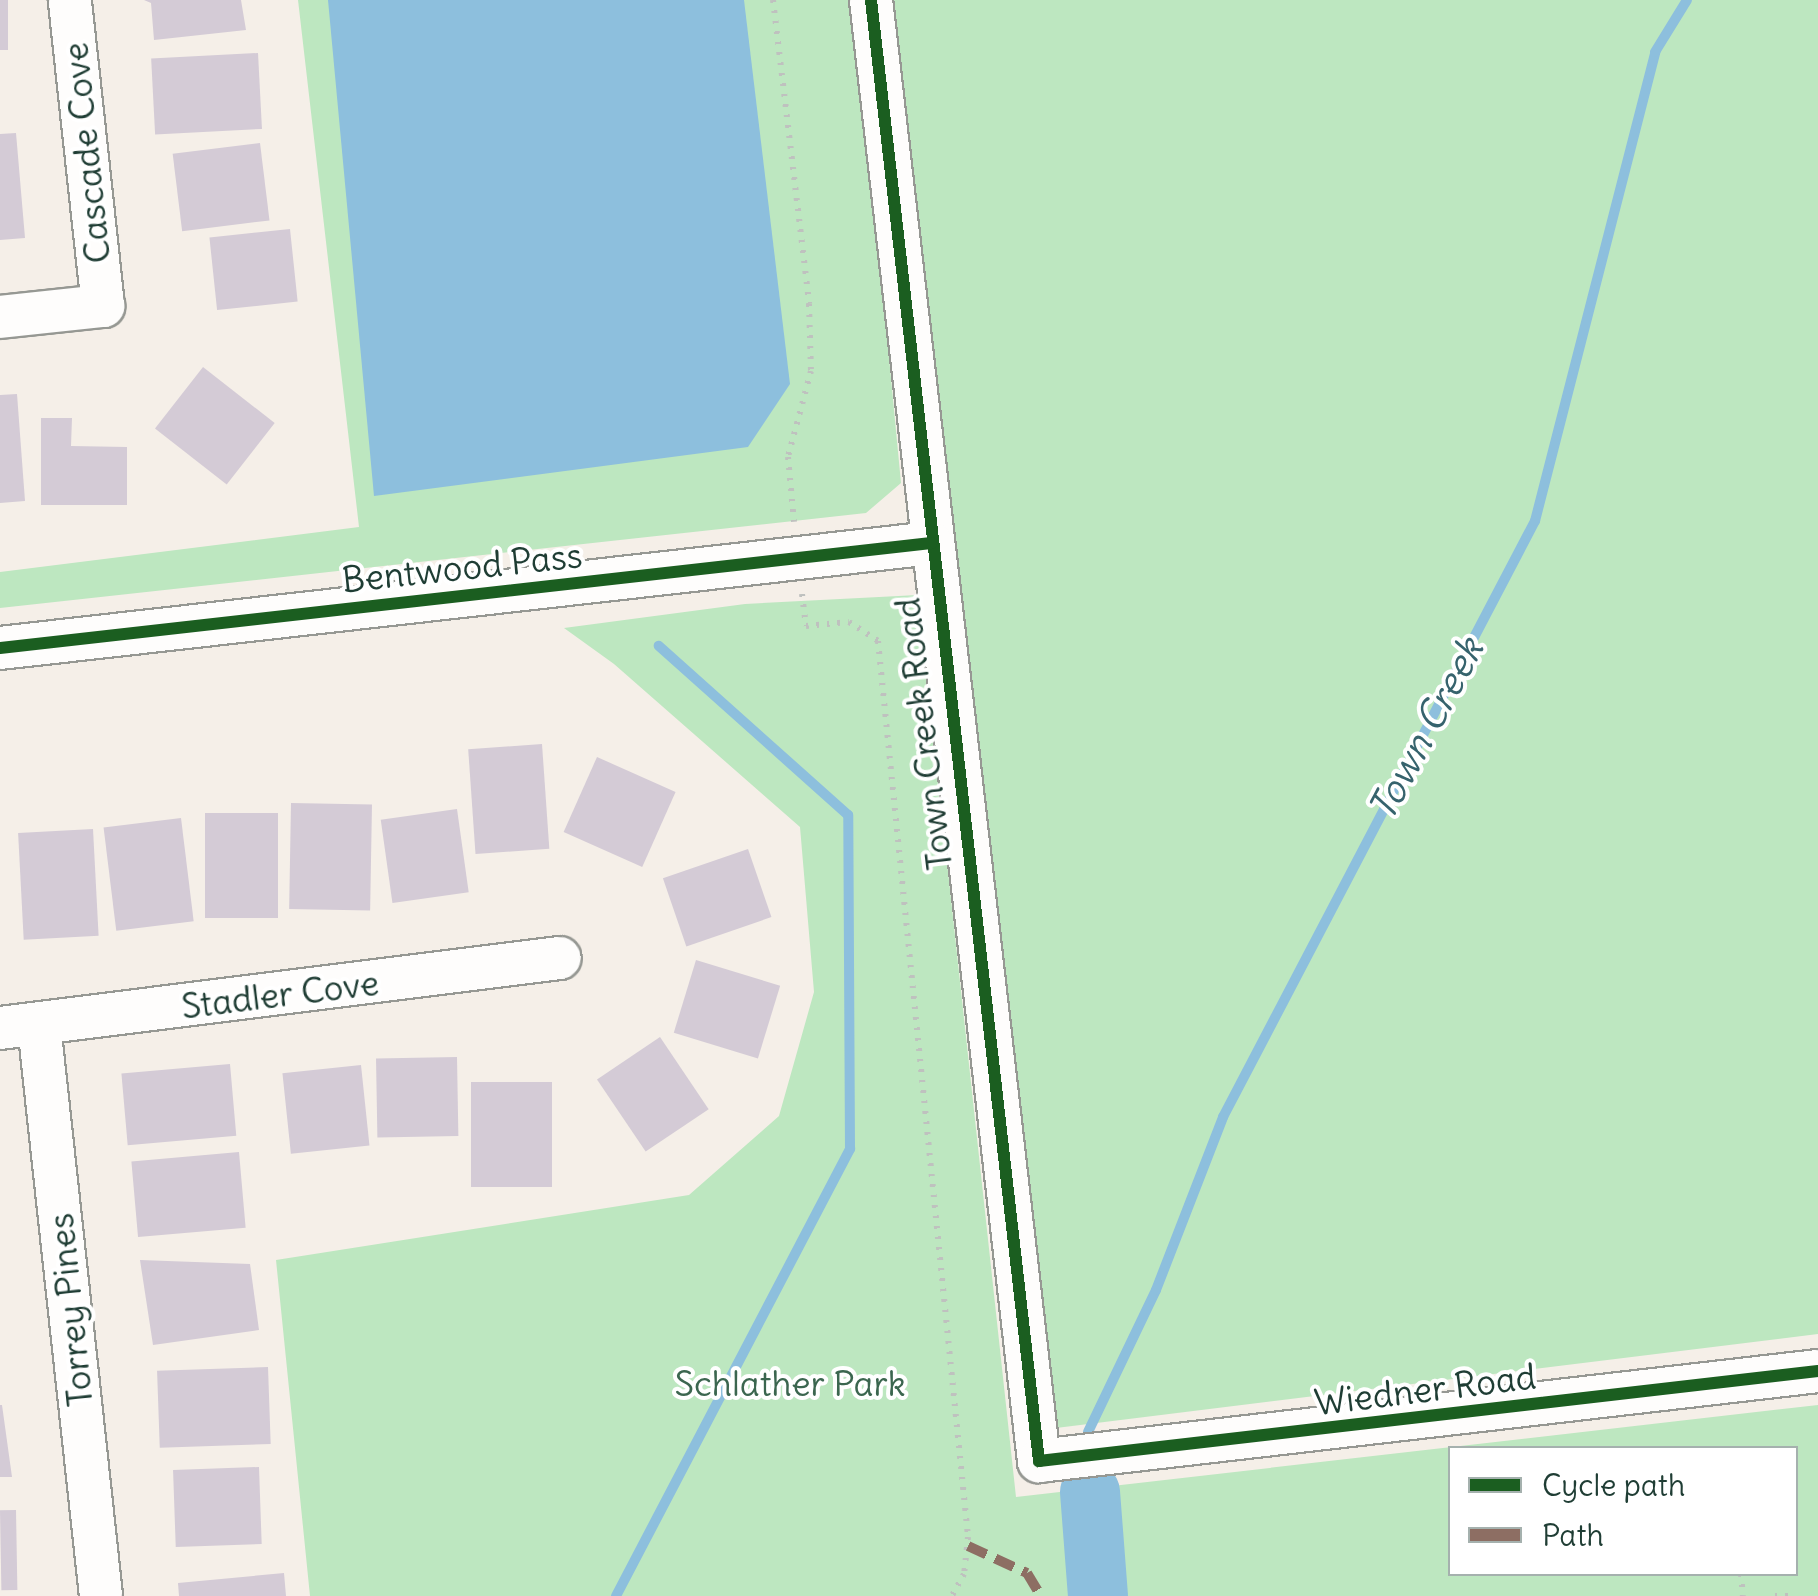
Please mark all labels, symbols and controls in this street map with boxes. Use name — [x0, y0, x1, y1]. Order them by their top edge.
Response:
street label: Cascade Cove — [54, 40, 118, 266]
street label: Bentwood Pass — [340, 534, 584, 600]
street label: Town Creek Road — [885, 596, 961, 872]
water label: Town Creek — [1359, 630, 1493, 828]
street label: Stadler Cove — [179, 961, 381, 1027]
street label: Torrey Pines — [39, 1211, 101, 1409]
street label: Wiedner Road — [1312, 1355, 1538, 1423]
park label: Schlather Park — [674, 1362, 906, 1404]
legend — [1448, 1446, 1798, 1576]
text: Cycle path — [1542, 1466, 1685, 1504]
text: Path — [1542, 1516, 1604, 1554]

